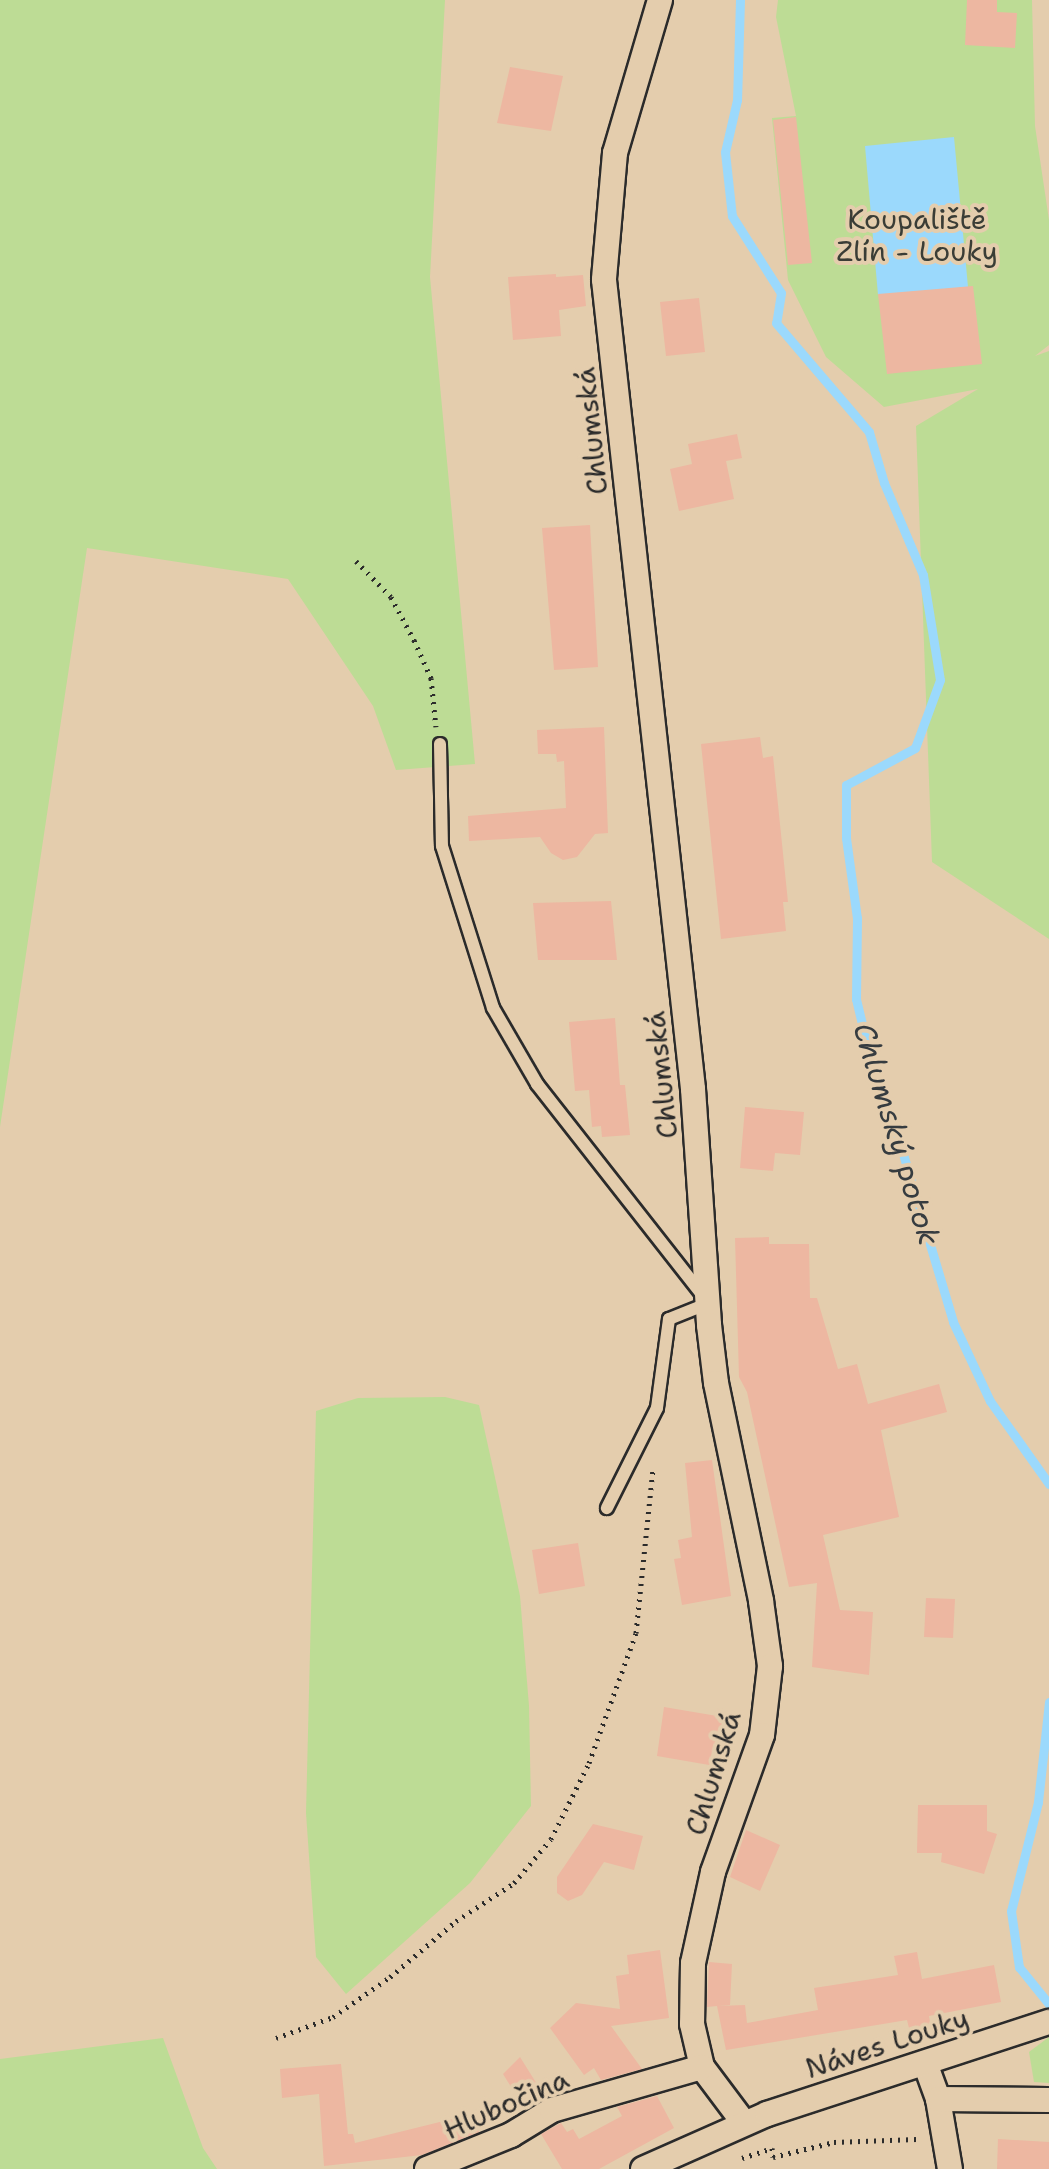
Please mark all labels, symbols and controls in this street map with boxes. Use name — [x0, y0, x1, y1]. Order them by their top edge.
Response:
park label: Koupaliště Zlín - Louky — [836, 202, 998, 268]
street label: Chlumská — [568, 366, 614, 496]
street label: Chlumská — [638, 1010, 684, 1140]
water label: Chlumský potok — [845, 1018, 947, 1250]
street label: Chlumská — [678, 1707, 748, 1839]
street label: Náves Louky — [801, 2001, 973, 2085]
street label: Hlubočina — [438, 2062, 574, 2146]

